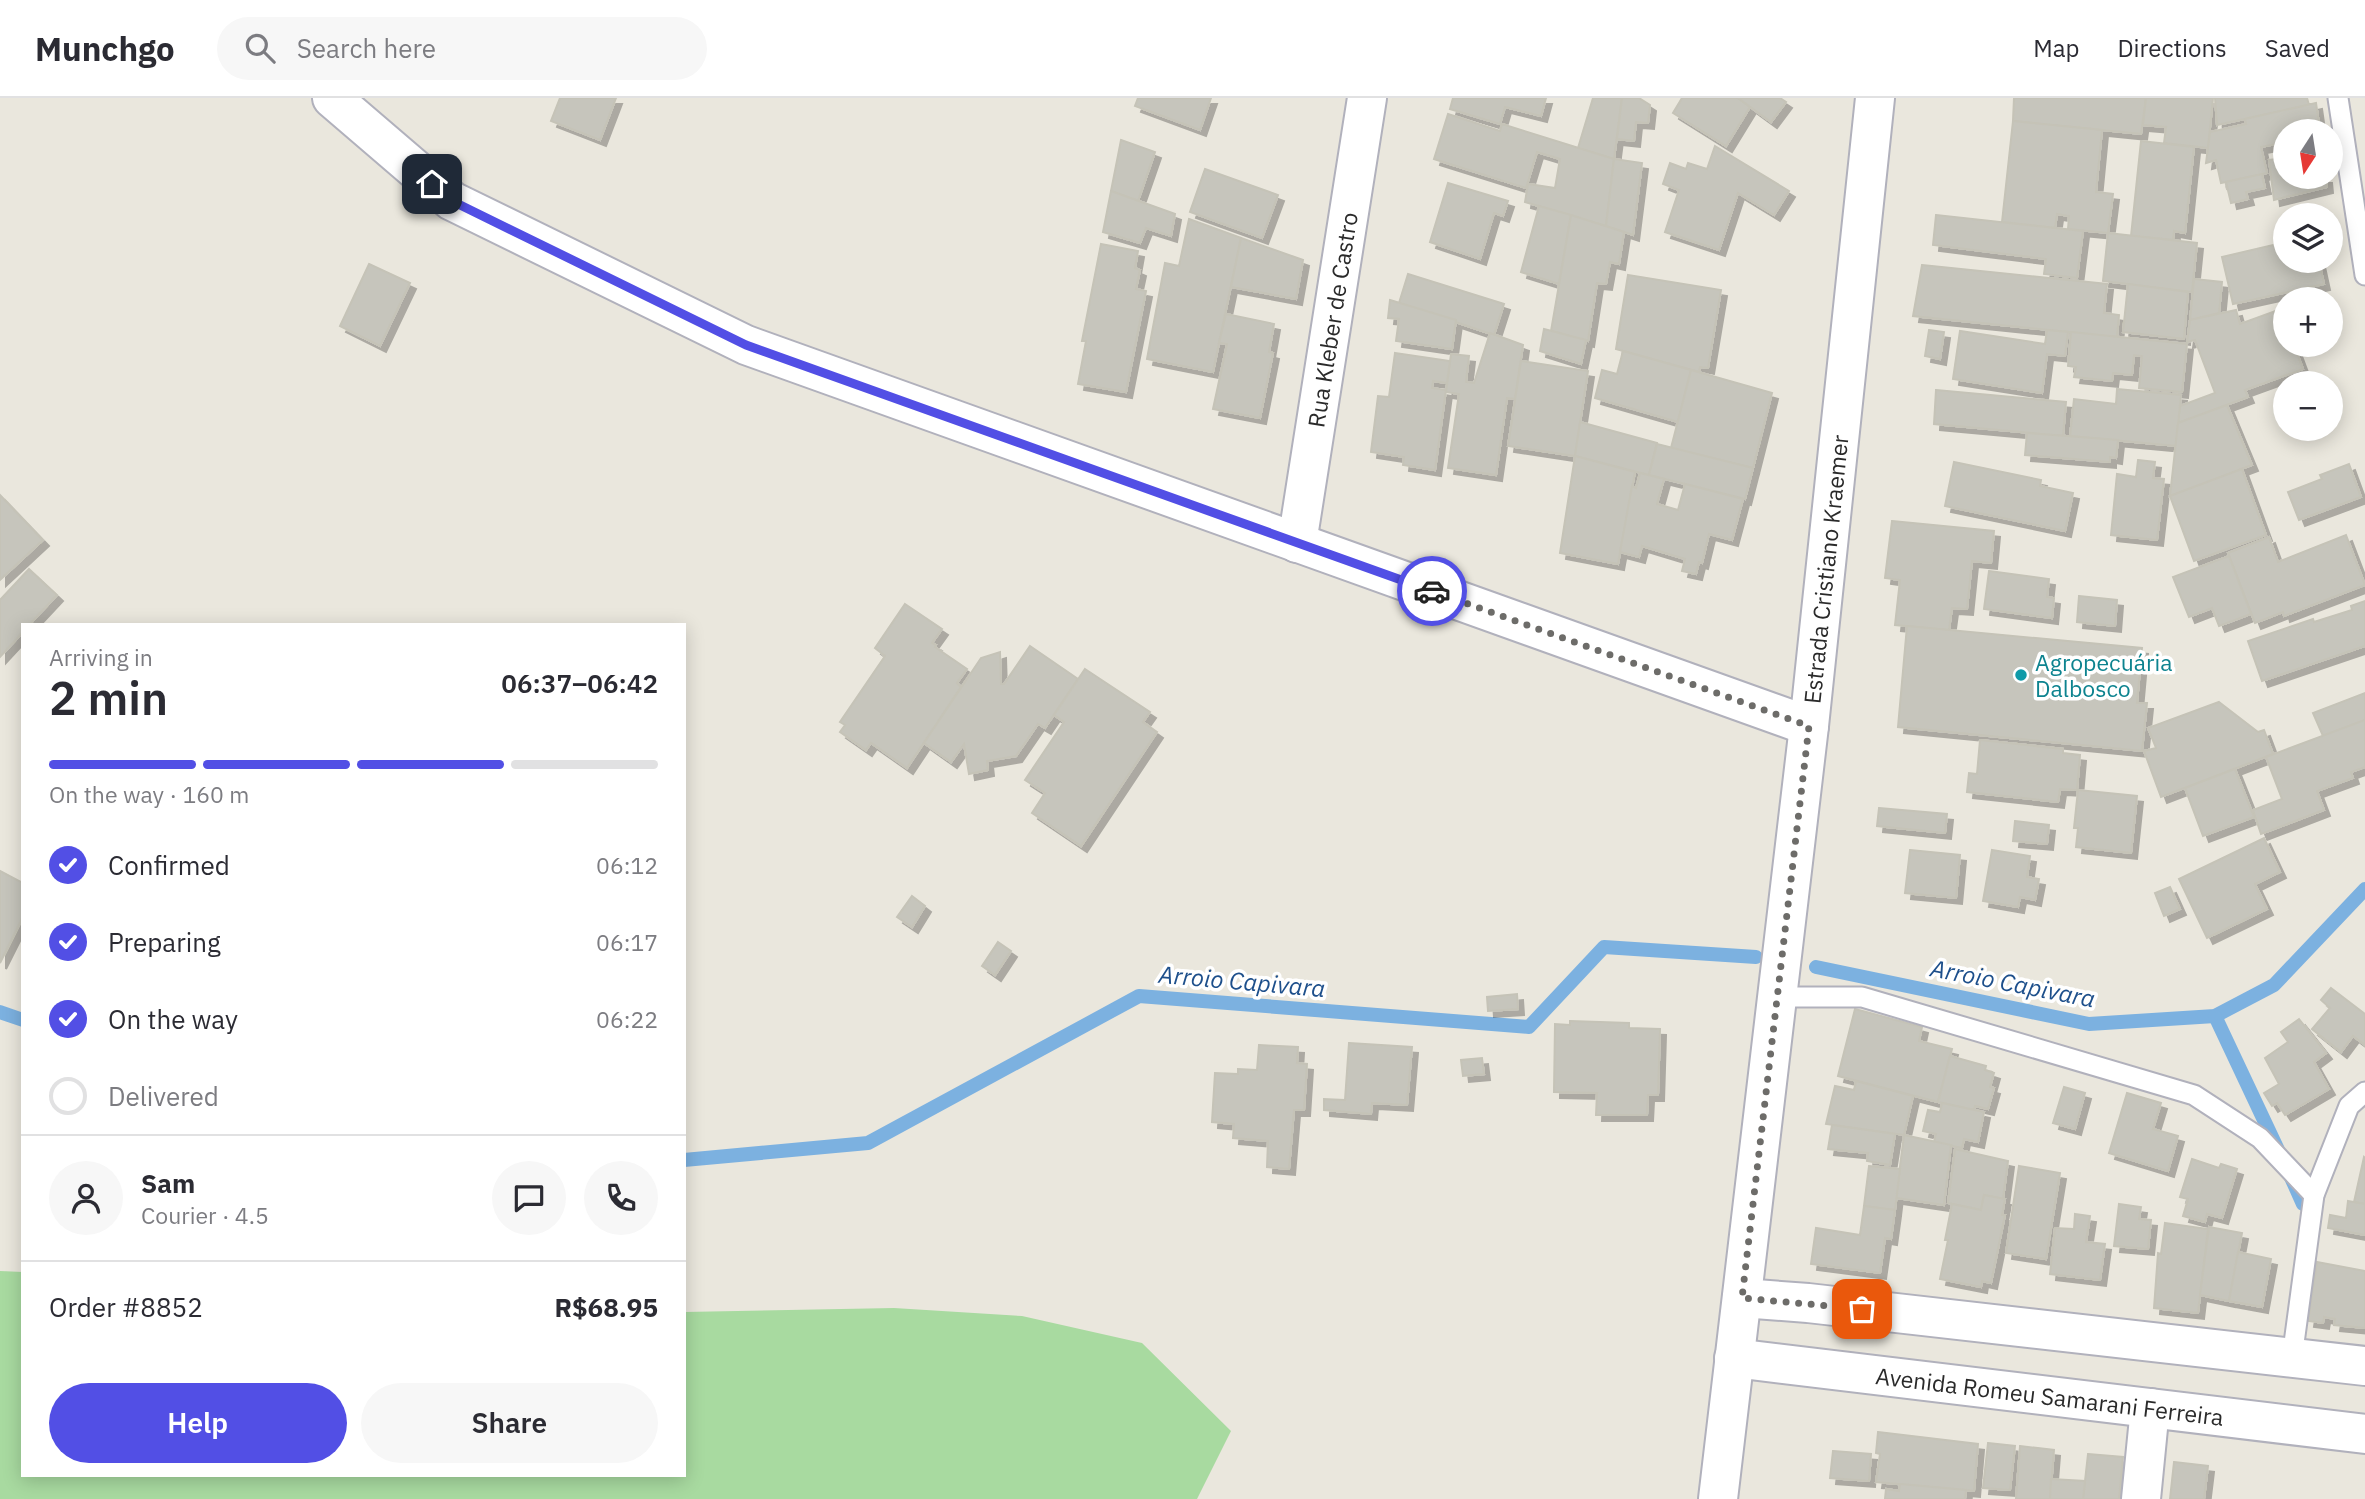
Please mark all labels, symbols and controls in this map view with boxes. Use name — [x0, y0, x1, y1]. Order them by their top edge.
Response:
search box — [217, 17, 707, 80]
text: Munchgo — [35, 27, 175, 70]
icon: search — [241, 29, 279, 67]
text: Search here — [297, 31, 436, 65]
text: Map — [2033, 32, 2079, 64]
text: Directions — [2117, 32, 2227, 64]
text: Saved — [2265, 32, 2330, 64]
north arrow — [2273, 119, 2343, 189]
map controls — [2273, 119, 2343, 441]
pin — [402, 154, 462, 214]
icon: home — [413, 165, 451, 203]
button: layers — [2273, 203, 2343, 273]
street label: Rua Kleber de Castro — [1300, 210, 1364, 429]
button: + — [2273, 287, 2343, 357]
button: − — [2273, 371, 2343, 441]
street label: Estrada Cristiano Kraemer — [1796, 433, 1855, 705]
courier — [1397, 556, 1467, 626]
icon: car — [1413, 572, 1451, 610]
text: Arriving in — [49, 642, 153, 672]
place label: Agropecuária Dalbosco — [2035, 647, 2172, 703]
text: 06:37–06:42 — [501, 666, 658, 700]
marker: Agropecuária Dalbosco — [2013, 667, 2029, 683]
text: 2 min — [49, 668, 168, 728]
text: On the way · 160 m — [49, 779, 249, 809]
icon: check — [49, 846, 87, 884]
text: Confirmed — [108, 848, 230, 882]
text: 06:12 — [596, 850, 658, 880]
icon: check — [49, 923, 87, 961]
text: Preparing — [108, 925, 221, 959]
text: 06:17 — [596, 927, 658, 957]
water label: Arroio Capivara — [1927, 951, 2098, 1015]
water label: Arroio Capivara — [1156, 958, 1327, 1004]
icon: check — [49, 1000, 87, 1038]
text: On the way — [108, 1002, 238, 1036]
text: 06:22 — [596, 1004, 658, 1034]
text: Delivered — [108, 1079, 219, 1113]
button: person — [49, 1161, 123, 1235]
button: chat — [492, 1161, 566, 1235]
button: phone — [584, 1161, 658, 1235]
text: Sam — [141, 1166, 195, 1200]
text: Courier · 4.5 — [141, 1200, 269, 1230]
pin — [1832, 1279, 1892, 1339]
text: Order #8852 — [49, 1290, 203, 1324]
text: R$68.95 — [554, 1290, 658, 1324]
icon: bag — [1843, 1290, 1881, 1328]
street label: Avenida Romeu Samarani Ferreira — [1874, 1360, 2225, 1432]
button: Help — [49, 1383, 347, 1463]
button: Share — [361, 1383, 658, 1463]

